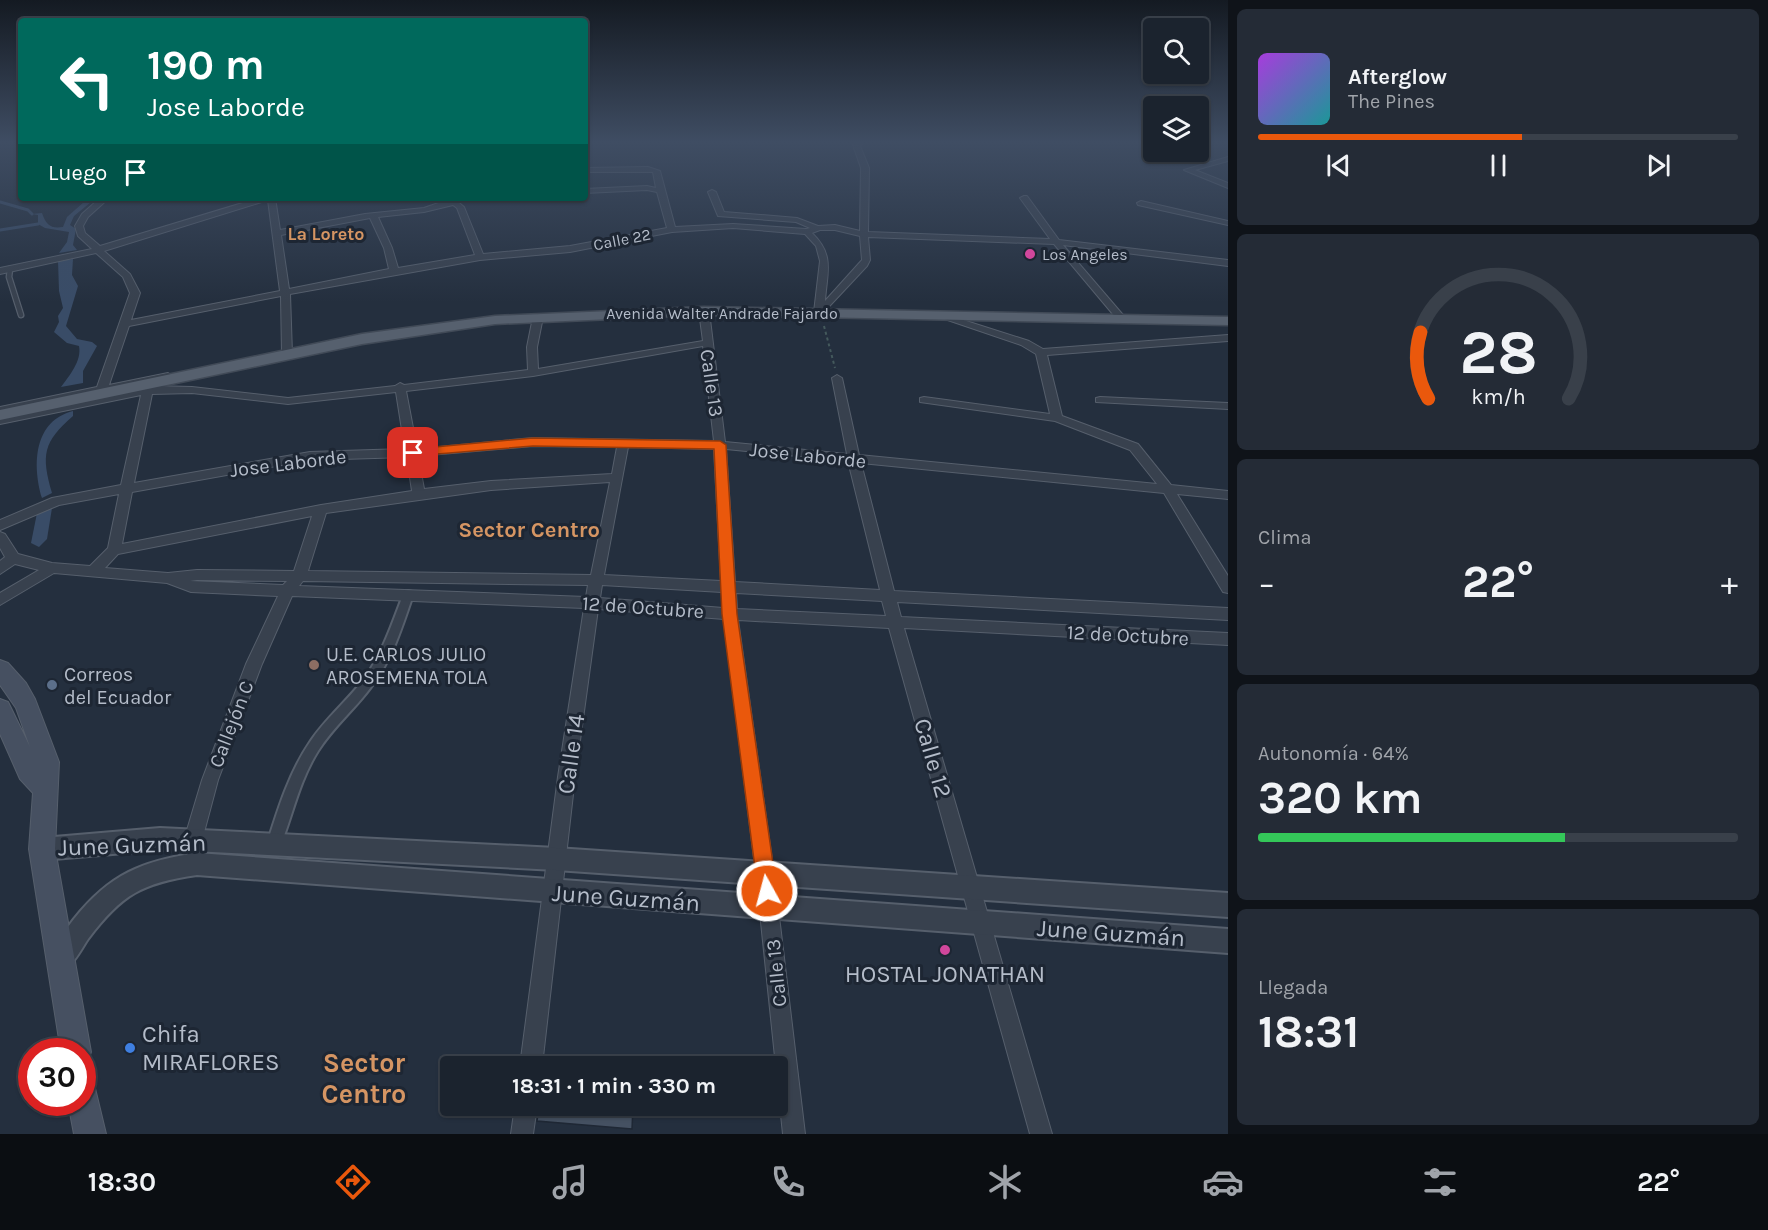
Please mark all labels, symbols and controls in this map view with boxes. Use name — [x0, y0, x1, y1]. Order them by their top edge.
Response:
map controls — [1143, 18, 1209, 162]
button: search — [1143, 18, 1209, 84]
text: 190 m — [147, 40, 265, 90]
icon: left — [48, 42, 126, 120]
text: Afterglow — [1348, 64, 1447, 90]
text: The Pines — [1348, 90, 1435, 113]
text: Jose Laborde — [147, 91, 305, 123]
button: layers — [1143, 96, 1209, 162]
icon: previous — [1322, 149, 1355, 182]
icon: pause — [1482, 149, 1515, 182]
icon: next — [1642, 149, 1675, 182]
icon: arrive — [119, 156, 152, 189]
text: Luego — [48, 160, 107, 186]
district label: La Loreto — [288, 223, 364, 245]
street label: Calle 22 — [592, 225, 652, 254]
place label: Los Angeles — [1042, 245, 1128, 264]
marker: Los Angeles — [1023, 247, 1037, 261]
street label: Avenida Walter Andrade Fajardo — [606, 304, 838, 323]
text: 28 — [1459, 316, 1537, 389]
street label: Calle 13 — [695, 348, 728, 418]
text: km/h — [1471, 384, 1525, 409]
pin — [387, 427, 438, 478]
icon: arrive — [396, 436, 429, 469]
street label: Jose Laborde — [749, 438, 867, 473]
street label: Jose Laborde — [229, 445, 348, 482]
district label: Sector Centro — [458, 517, 600, 543]
text: Clima — [1258, 526, 1312, 549]
text: 22° — [1462, 556, 1534, 608]
text: − — [1258, 564, 1275, 602]
text: + — [1721, 564, 1738, 602]
street label: 12 de Octubre — [581, 592, 705, 623]
street label: 12 de Octubre — [1066, 621, 1190, 650]
place label: U.E. CARLOS JULIO AROSEMENA TOLA — [326, 643, 488, 689]
marker: U.E. CARLOS JULIO AROSEMENA TOLA — [307, 658, 321, 672]
place label: Correos del Ecuador — [64, 663, 172, 709]
marker: Correos del Ecuador — [45, 678, 59, 692]
street label: Callejón C — [204, 678, 259, 771]
street label: Calle 14 — [552, 712, 590, 796]
street label: Calle 12 — [908, 715, 958, 801]
text: Autonomía · 64% — [1258, 742, 1409, 765]
text: 320 km — [1258, 772, 1422, 824]
street label: June Guzmán — [57, 828, 207, 862]
position arrow — [735, 859, 799, 923]
street label: June Guzmán — [551, 879, 701, 917]
street label: June Guzmán — [1036, 914, 1186, 952]
street label: Calle 13 — [762, 938, 791, 1008]
marker: HOSTAL JONATHAN — [938, 943, 952, 957]
place label: HOSTAL JONATHAN — [845, 960, 1045, 988]
text: Llegada — [1258, 976, 1328, 999]
text: 18:31 — [1258, 1006, 1359, 1058]
place label: Chifa MIRAFLORES — [142, 1020, 280, 1076]
speed limit sign: 30 — [18, 1038, 96, 1116]
marker: Chifa MIRAFLORES — [123, 1041, 137, 1055]
district label: Sector Centro — [322, 1047, 406, 1110]
text: 18:31 · 1 min · 330 m — [512, 1073, 716, 1099]
icon: directions — [332, 1161, 374, 1203]
icon: music — [549, 1161, 591, 1203]
icon: phone — [767, 1161, 809, 1203]
icon: climate — [984, 1161, 1026, 1203]
icon: car — [1202, 1161, 1244, 1203]
icon: filters — [1419, 1161, 1461, 1203]
text: 18:30 — [88, 1166, 156, 1198]
text: 22° — [1637, 1166, 1680, 1198]

